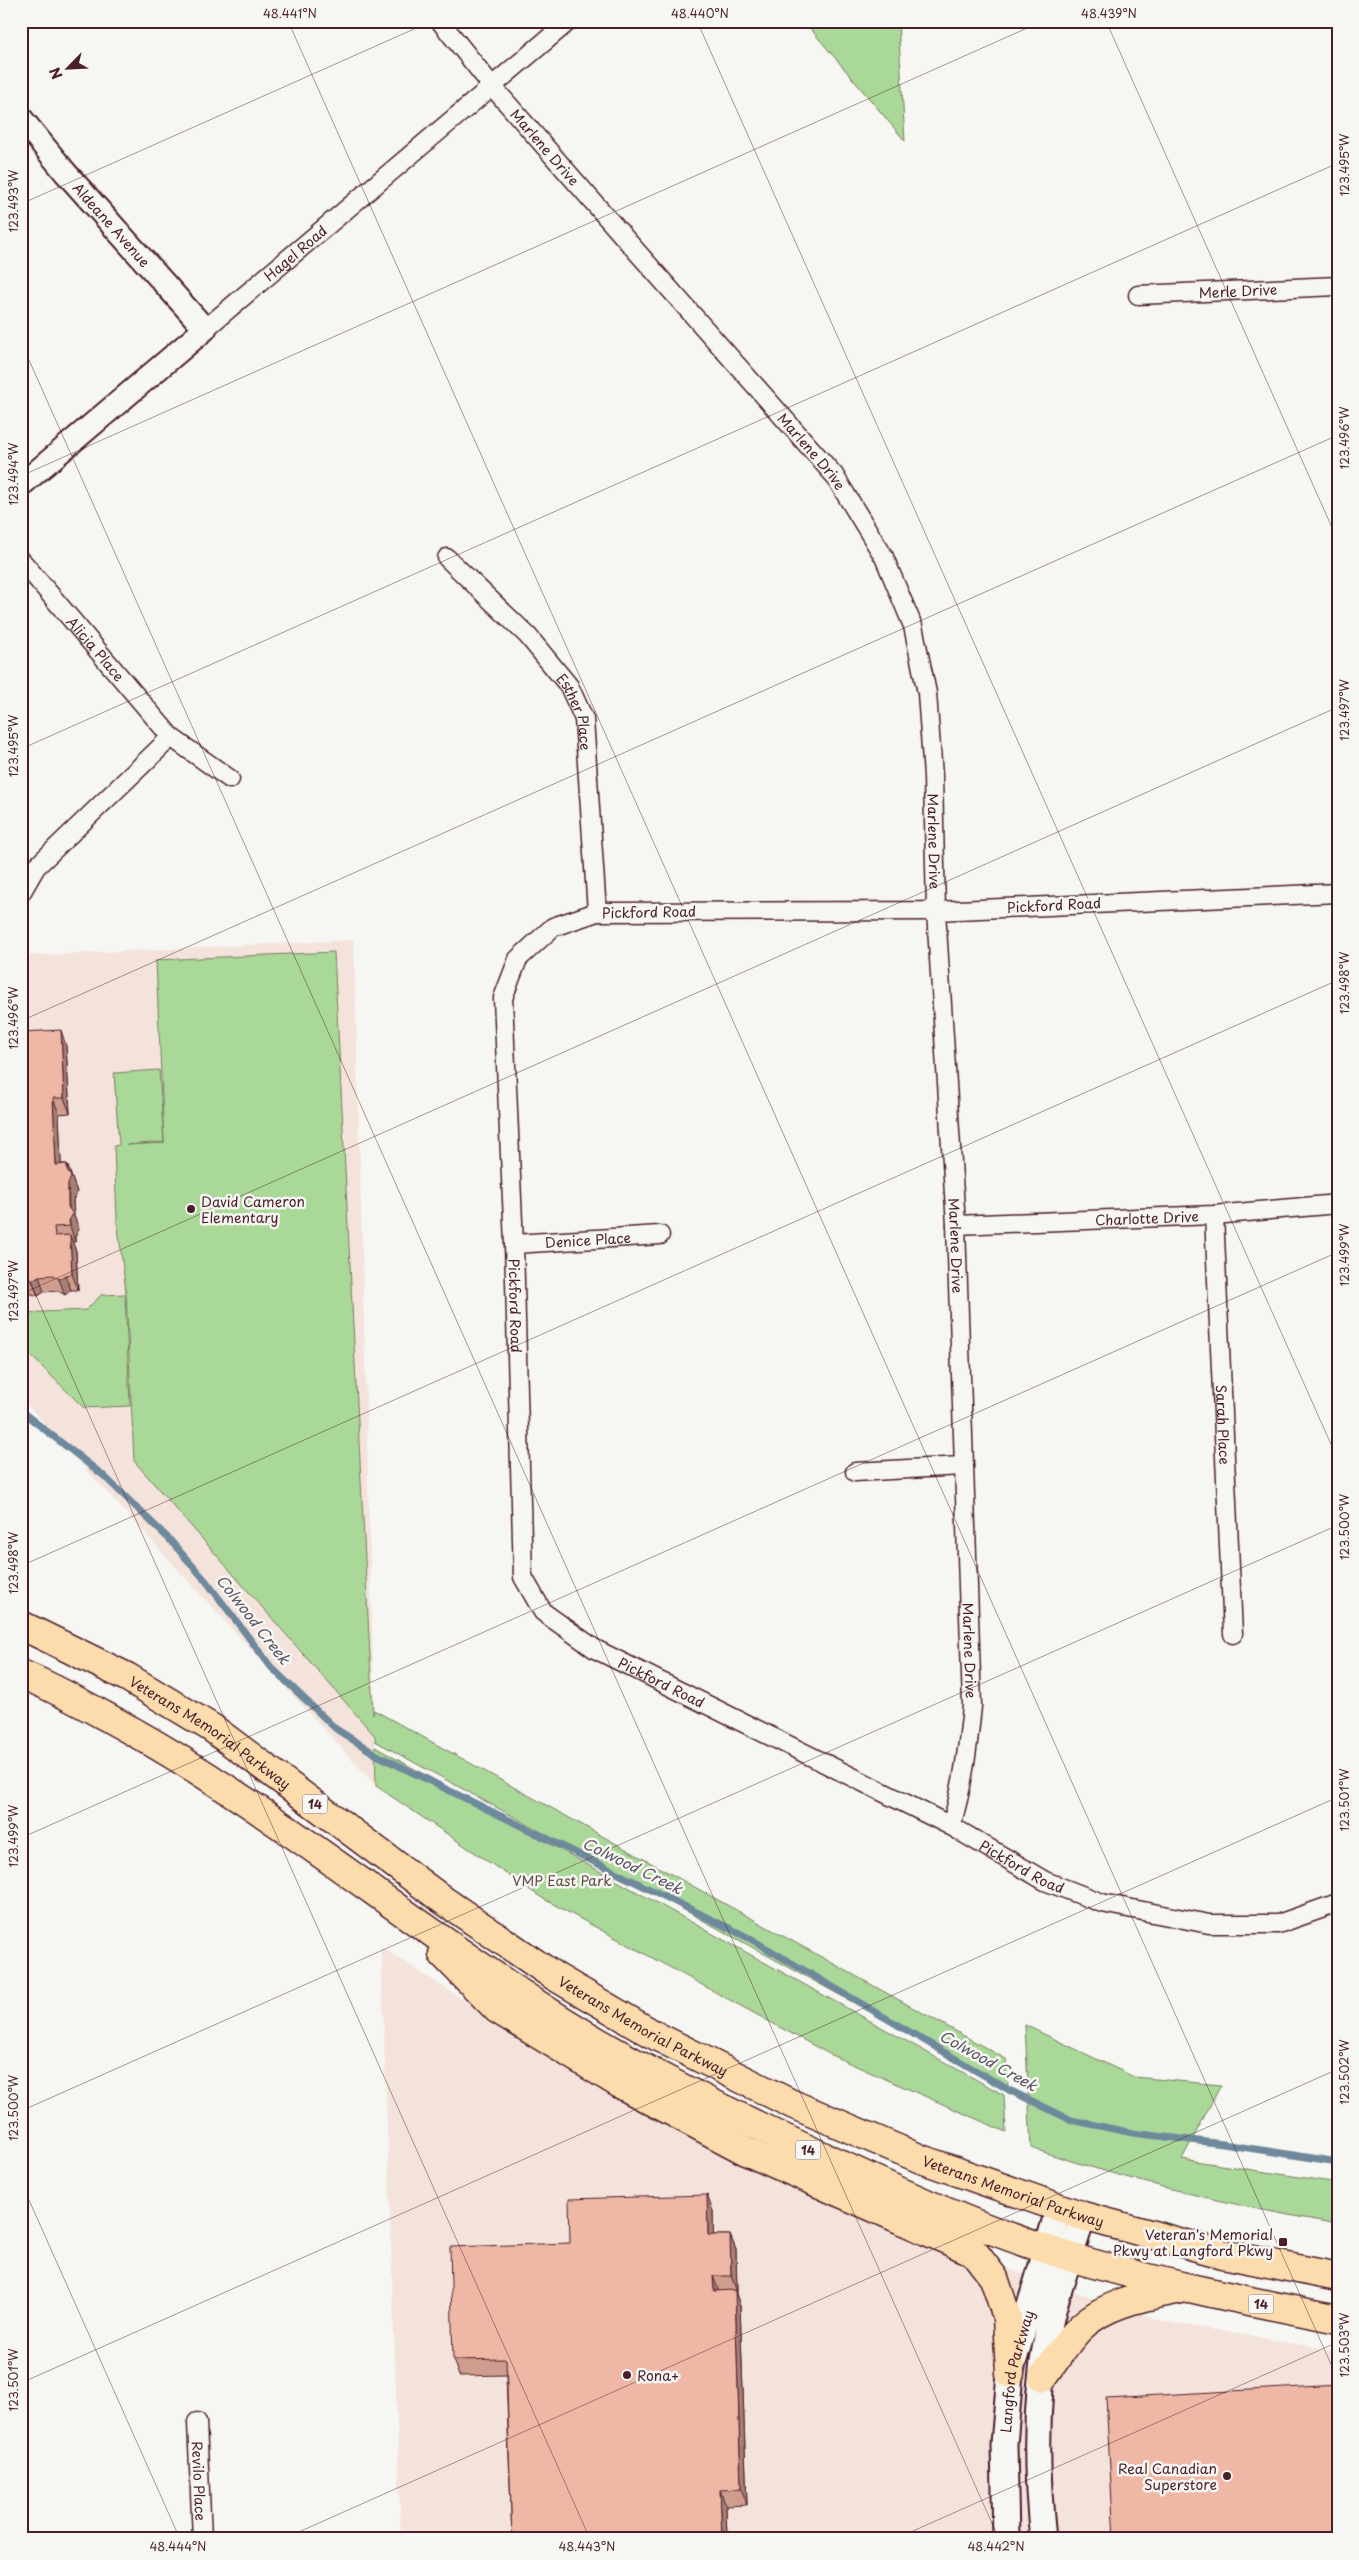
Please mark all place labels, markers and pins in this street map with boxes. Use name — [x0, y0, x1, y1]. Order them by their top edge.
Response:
place label: David Cameron Elementary — [201, 1191, 305, 1228]
marker: David Cameron Elementary — [185, 1203, 197, 1215]
place label: Veteran's Memorial Pkwy at Langford Pkwy — [1113, 2224, 1273, 2261]
marker: Veteran's Memorial Pkwy at Langford Pkwy — [1277, 2236, 1289, 2248]
place label: Rona+ — [637, 2365, 680, 2386]
marker: Rona+ — [621, 2369, 633, 2381]
place label: Real Canadian Superstore — [1118, 2458, 1217, 2495]
marker: Real Canadian Superstore — [1221, 2470, 1233, 2482]

